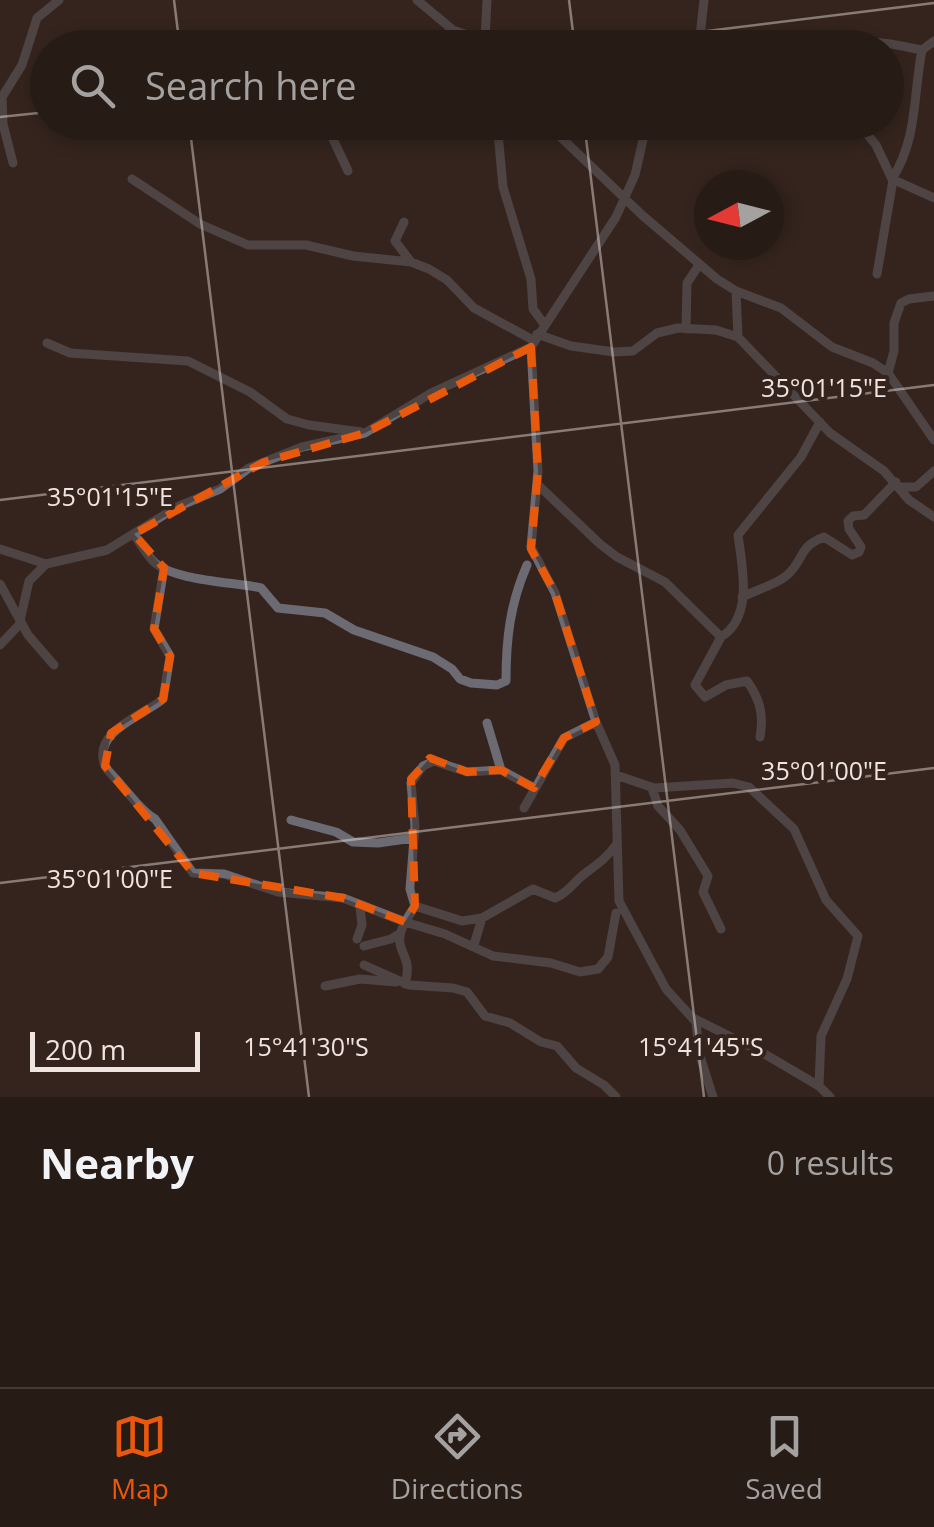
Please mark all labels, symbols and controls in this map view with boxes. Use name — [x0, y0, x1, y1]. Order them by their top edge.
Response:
search box — [30, 30, 904, 140]
icon: search — [65, 58, 120, 113]
text: Search here — [145, 59, 357, 111]
north arrow — [694, 170, 784, 260]
text: 35°01'15"E — [761, 370, 887, 404]
text: 35°01'15"E — [47, 479, 173, 513]
text: 35°01'00"E — [761, 753, 887, 787]
text: 35°01'00"E — [47, 861, 173, 895]
scale bar — [30, 1027, 200, 1072]
text: 15°41'30"S — [243, 1029, 369, 1063]
text: 15°41'45"S — [638, 1029, 764, 1063]
text: 200 m — [45, 1030, 126, 1068]
text: Nearby — [40, 1134, 194, 1191]
text: 0 results — [767, 1141, 894, 1184]
tab: Map — [111, 1409, 169, 1507]
tab: Directions — [391, 1409, 523, 1507]
tab: Saved — [745, 1409, 823, 1507]

